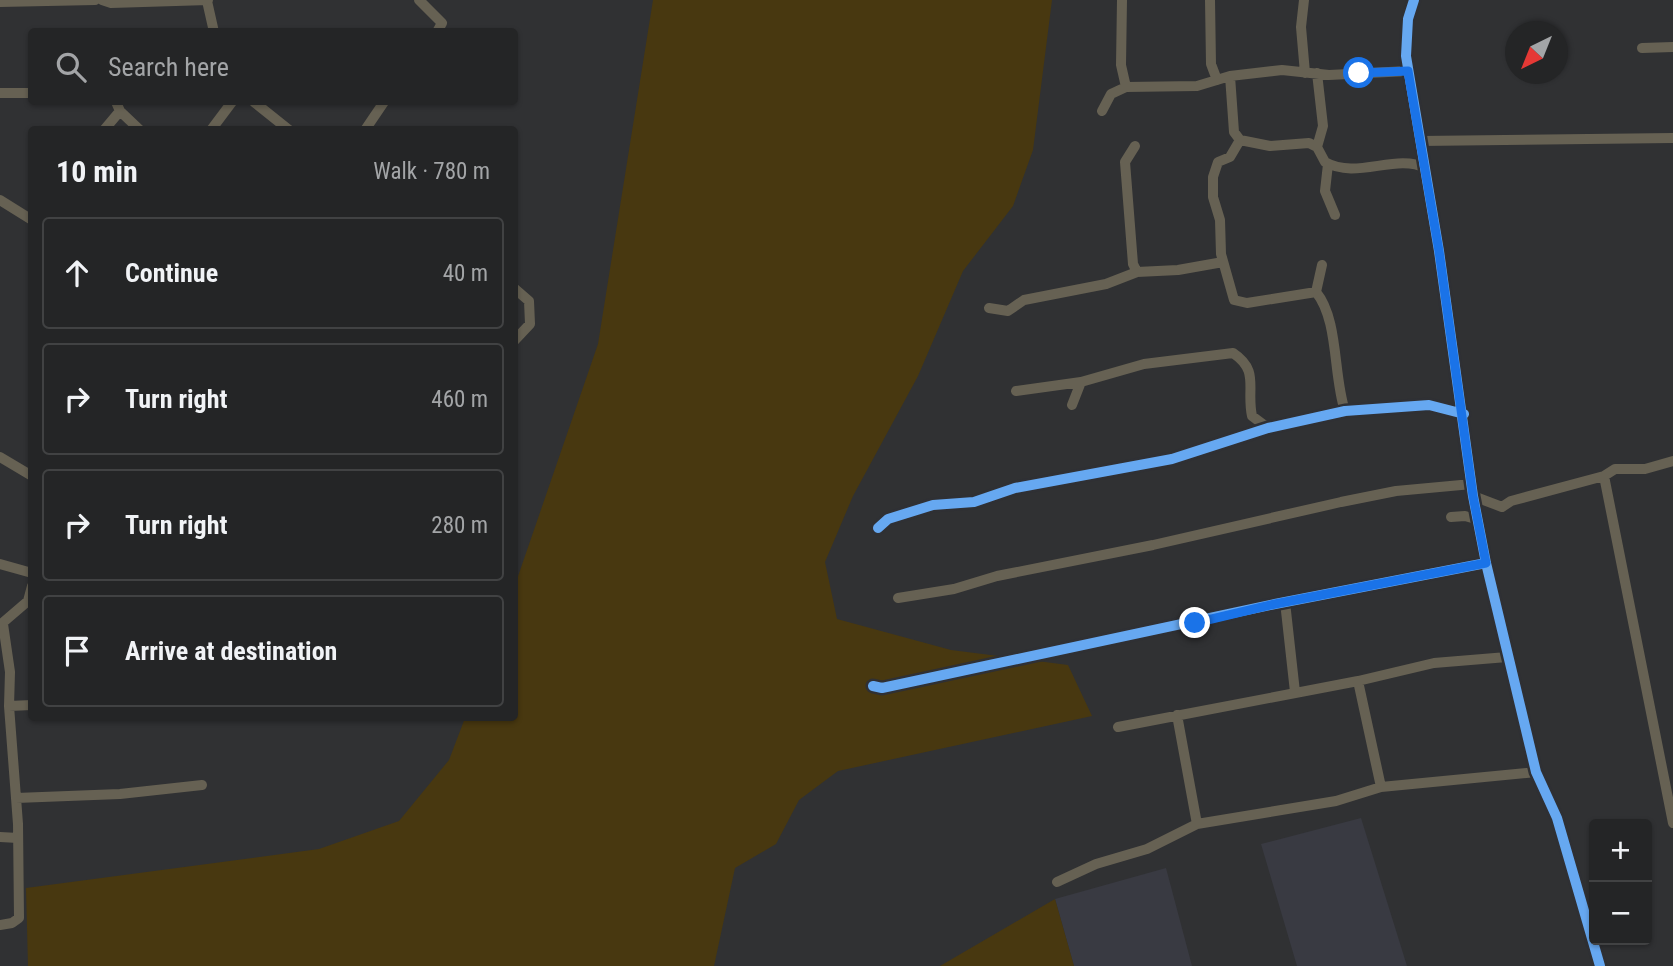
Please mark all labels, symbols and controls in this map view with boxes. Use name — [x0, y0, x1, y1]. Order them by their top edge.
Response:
north arrow — [1505, 21, 1568, 84]
search box — [28, 28, 518, 105]
icon: search — [52, 48, 90, 86]
text: Search here — [108, 52, 229, 82]
route start — [1343, 57, 1374, 88]
text: 10 min — [56, 154, 138, 189]
text: Walk · 780 m — [373, 158, 490, 185]
icon: ahead — [58, 254, 96, 292]
text: Continue — [125, 258, 218, 288]
text: 40 m — [443, 260, 488, 287]
icon: right — [58, 380, 96, 418]
text: Turn right — [125, 384, 227, 414]
text: 460 m — [431, 386, 488, 413]
icon: right — [58, 506, 96, 544]
text: Turn right — [125, 510, 227, 540]
text: 280 m — [431, 512, 488, 539]
route end — [1179, 607, 1210, 638]
icon: arrive — [58, 632, 96, 670]
text: Arrive at destination — [125, 636, 337, 666]
map controls — [1589, 819, 1652, 945]
button: + — [1589, 819, 1652, 882]
button: − — [1589, 882, 1652, 945]

